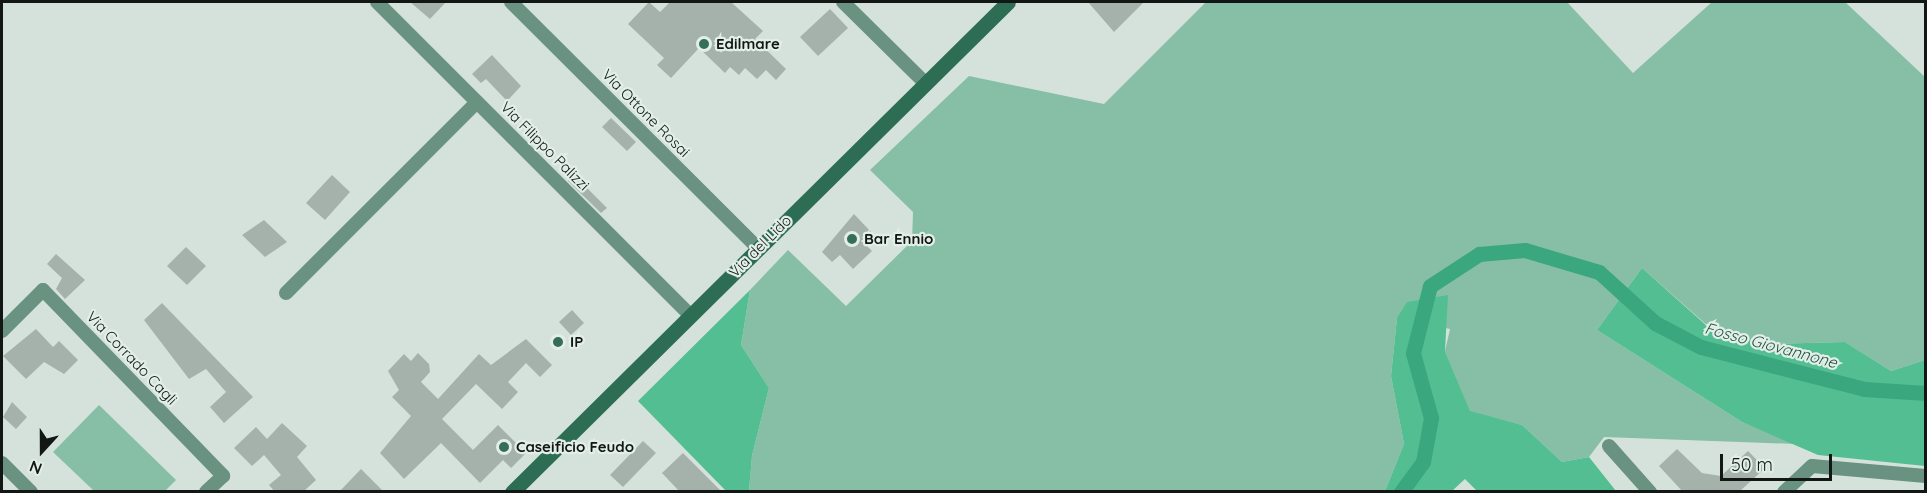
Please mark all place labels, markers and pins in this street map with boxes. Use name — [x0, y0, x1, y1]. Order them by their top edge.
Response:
place label: Edilmare — [716, 35, 780, 53]
marker: Edilmare — [697, 37, 711, 51]
place label: Bar Ennio — [864, 230, 933, 248]
marker: Bar Ennio — [845, 232, 859, 246]
place label: IP — [570, 333, 583, 351]
marker: IP — [551, 335, 565, 349]
place label: Caseificio Feudo — [516, 438, 634, 456]
marker: Caseificio Feudo — [497, 440, 511, 454]

